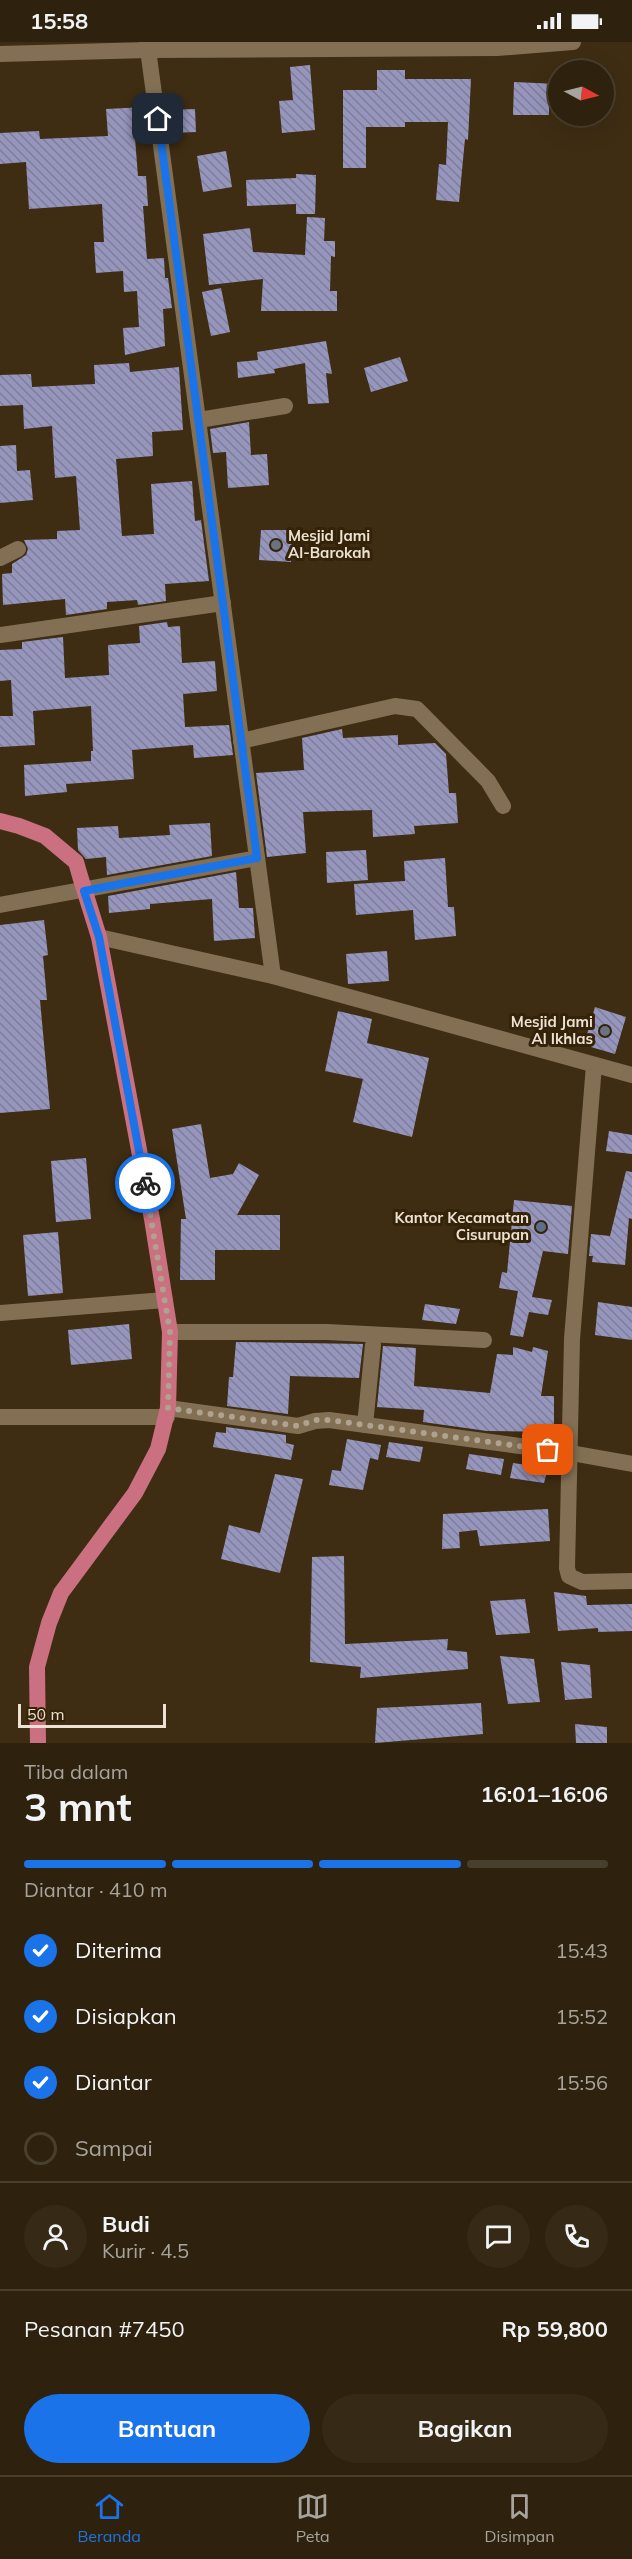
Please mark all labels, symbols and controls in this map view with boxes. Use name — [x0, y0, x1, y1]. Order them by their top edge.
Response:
text: 15:58 — [30, 7, 88, 35]
north arrow — [548, 60, 614, 126]
map controls — [548, 60, 614, 126]
pin — [132, 93, 183, 144]
icon: home — [141, 102, 174, 135]
place label: Mesjid Jami Al-Barokah — [288, 526, 371, 562]
marker: Mesjid Jami Al-Barokah — [269, 538, 283, 552]
place label: Mesjid Jami Al Ikhlas — [511, 1012, 593, 1048]
marker: Mesjid Jami Al Ikhlas — [598, 1024, 612, 1038]
courier — [115, 1153, 175, 1213]
icon: bike — [129, 1167, 162, 1200]
place label: Kantor Kecamatan Cisurupan — [395, 1208, 529, 1244]
marker: Kantor Kecamatan Cisurupan — [534, 1220, 548, 1234]
pin — [522, 1424, 573, 1475]
icon: bag — [531, 1433, 564, 1466]
scale bar — [18, 1701, 166, 1728]
text: 50 m — [27, 1704, 64, 1724]
text: Tiba dalam — [24, 1759, 128, 1784]
text: 16:01–16:06 — [480, 1780, 608, 1808]
text: 3 mnt — [24, 1782, 131, 1831]
text: Diantar · 410 m — [24, 1877, 168, 1902]
icon: check — [24, 1934, 57, 1967]
text: Diterima — [75, 1936, 162, 1964]
text: 15:43 — [555, 1938, 608, 1963]
icon: check — [24, 2000, 57, 2033]
text: Disiapkan — [75, 2002, 177, 2030]
text: 15:52 — [555, 2004, 608, 2029]
icon: check — [24, 2066, 57, 2099]
text: Diantar — [75, 2068, 152, 2096]
text: 15:56 — [555, 2070, 608, 2095]
text: Sampai — [75, 2134, 153, 2162]
button: person — [24, 2205, 87, 2268]
button: chat — [467, 2205, 530, 2268]
button: phone — [545, 2205, 608, 2268]
text: Budi — [102, 2210, 150, 2238]
text: Kurir · 4.5 — [102, 2238, 189, 2263]
text: Pesanan #7450 — [24, 2315, 185, 2343]
text: Rp 59,800 — [501, 2315, 608, 2343]
button: Bantuan — [24, 2394, 310, 2463]
button: Bagikan — [322, 2394, 608, 2463]
tab: Beranda — [77, 2490, 141, 2546]
tab: Peta — [296, 2490, 330, 2546]
tab: Disimpan — [484, 2490, 555, 2546]

